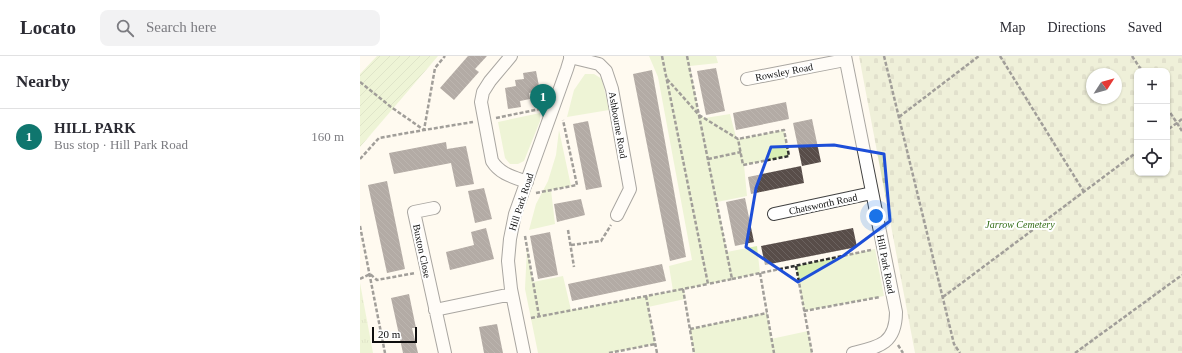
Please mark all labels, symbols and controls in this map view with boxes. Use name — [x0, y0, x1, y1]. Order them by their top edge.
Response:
search box — [100, 10, 380, 46]
text: Locato — [20, 17, 76, 38]
icon: search — [114, 17, 136, 39]
text: Search here — [146, 19, 216, 35]
text: Map — [1000, 20, 1025, 35]
text: Directions — [1047, 20, 1106, 35]
text: Saved — [1128, 20, 1162, 35]
street label: Rowsley Road — [754, 61, 814, 83]
north arrow — [1086, 68, 1122, 104]
map controls — [1134, 68, 1170, 176]
button: + — [1134, 68, 1170, 104]
text: Nearby — [16, 72, 70, 91]
pin: 1 — [530, 84, 556, 117]
street label: Ashbourne Road — [607, 91, 629, 159]
button: − — [1134, 104, 1170, 140]
text: HILL PARK — [54, 120, 136, 136]
text: 1 — [26, 129, 32, 144]
text: 160 m — [311, 129, 344, 144]
text: Bus stop · Hill Park Road — [54, 137, 188, 152]
button: locate — [1134, 140, 1170, 176]
street label: Hill Park Road — [506, 172, 536, 232]
street label: Chatsworth Road — [788, 191, 858, 217]
your location — [866, 206, 886, 226]
park label: Jarrow Cemetery — [985, 219, 1055, 230]
street label: Buxton Close — [411, 223, 433, 279]
street label: Hill Park Road — [875, 234, 897, 294]
scale bar — [372, 325, 417, 344]
text: 20 m — [378, 328, 400, 340]

